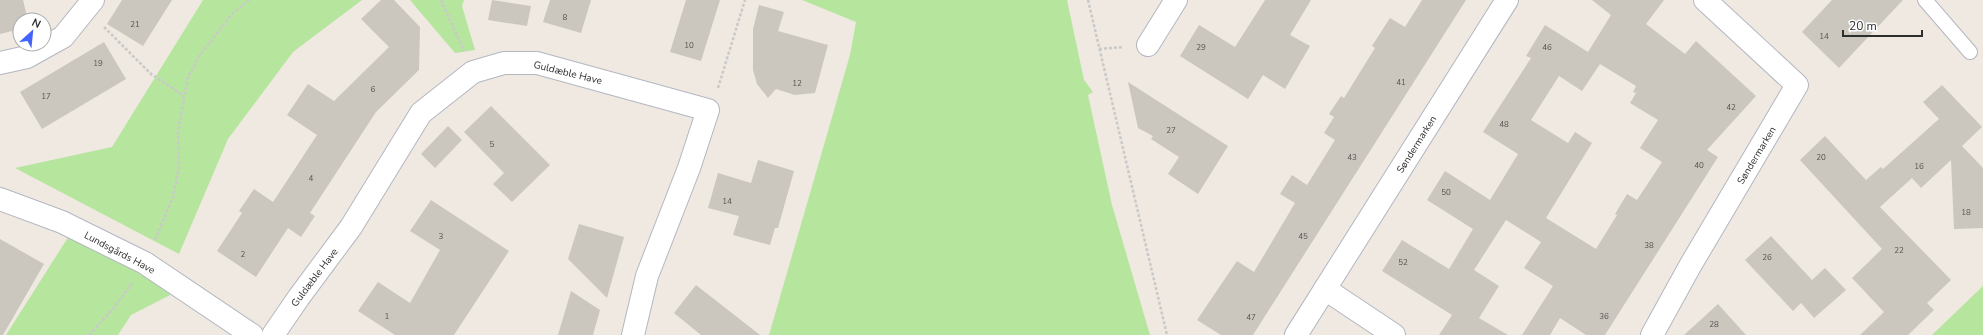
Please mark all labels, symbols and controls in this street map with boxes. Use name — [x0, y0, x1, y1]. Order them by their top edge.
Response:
north arrow — [12, 12, 52, 52]
house number: 8 — [563, 12, 568, 23]
scale bar — [1843, 12, 1922, 38]
text: N — [29, 15, 43, 32]
text: 20 m — [1849, 18, 1877, 34]
house number: 21 — [130, 19, 140, 30]
house number: 14 — [1819, 31, 1829, 42]
house number: 10 — [684, 40, 694, 51]
house number: 29 — [1196, 42, 1206, 53]
house number: 46 — [1542, 42, 1552, 53]
house number: 19 — [93, 58, 103, 69]
street label: Guldæble Have — [532, 58, 603, 88]
house number: 41 — [1396, 77, 1406, 88]
house number: 12 — [792, 78, 802, 89]
house number: 6 — [371, 84, 376, 95]
house number: 17 — [41, 91, 51, 102]
house number: 42 — [1726, 102, 1736, 113]
street label: Søndermarken — [1394, 113, 1440, 176]
house number: 48 — [1499, 119, 1509, 130]
street label: Søndermarken — [1734, 124, 1780, 187]
house number: 27 — [1166, 125, 1176, 136]
house number: 5 — [490, 139, 495, 150]
house number: 43 — [1347, 152, 1357, 163]
house number: 20 — [1816, 152, 1826, 163]
house number: 40 — [1694, 160, 1704, 171]
house number: 16 — [1914, 161, 1924, 172]
house number: 4 — [309, 173, 314, 184]
house number: 50 — [1441, 187, 1451, 198]
house number: 14 — [722, 196, 732, 207]
house number: 18 — [1961, 207, 1971, 218]
street label: Lundsgårds Have — [82, 228, 157, 277]
house number: 3 — [439, 231, 444, 242]
house number: 45 — [1298, 231, 1308, 242]
house number: 38 — [1644, 240, 1654, 251]
street label: Guldæble Have — [288, 245, 341, 310]
house number: 22 — [1894, 245, 1904, 256]
house number: 2 — [241, 249, 246, 260]
house number: 26 — [1762, 252, 1772, 263]
house number: 52 — [1398, 257, 1408, 268]
house number: 1 — [385, 311, 390, 322]
house number: 36 — [1599, 311, 1609, 322]
house number: 47 — [1246, 312, 1256, 323]
house number: 28 — [1709, 319, 1719, 330]

